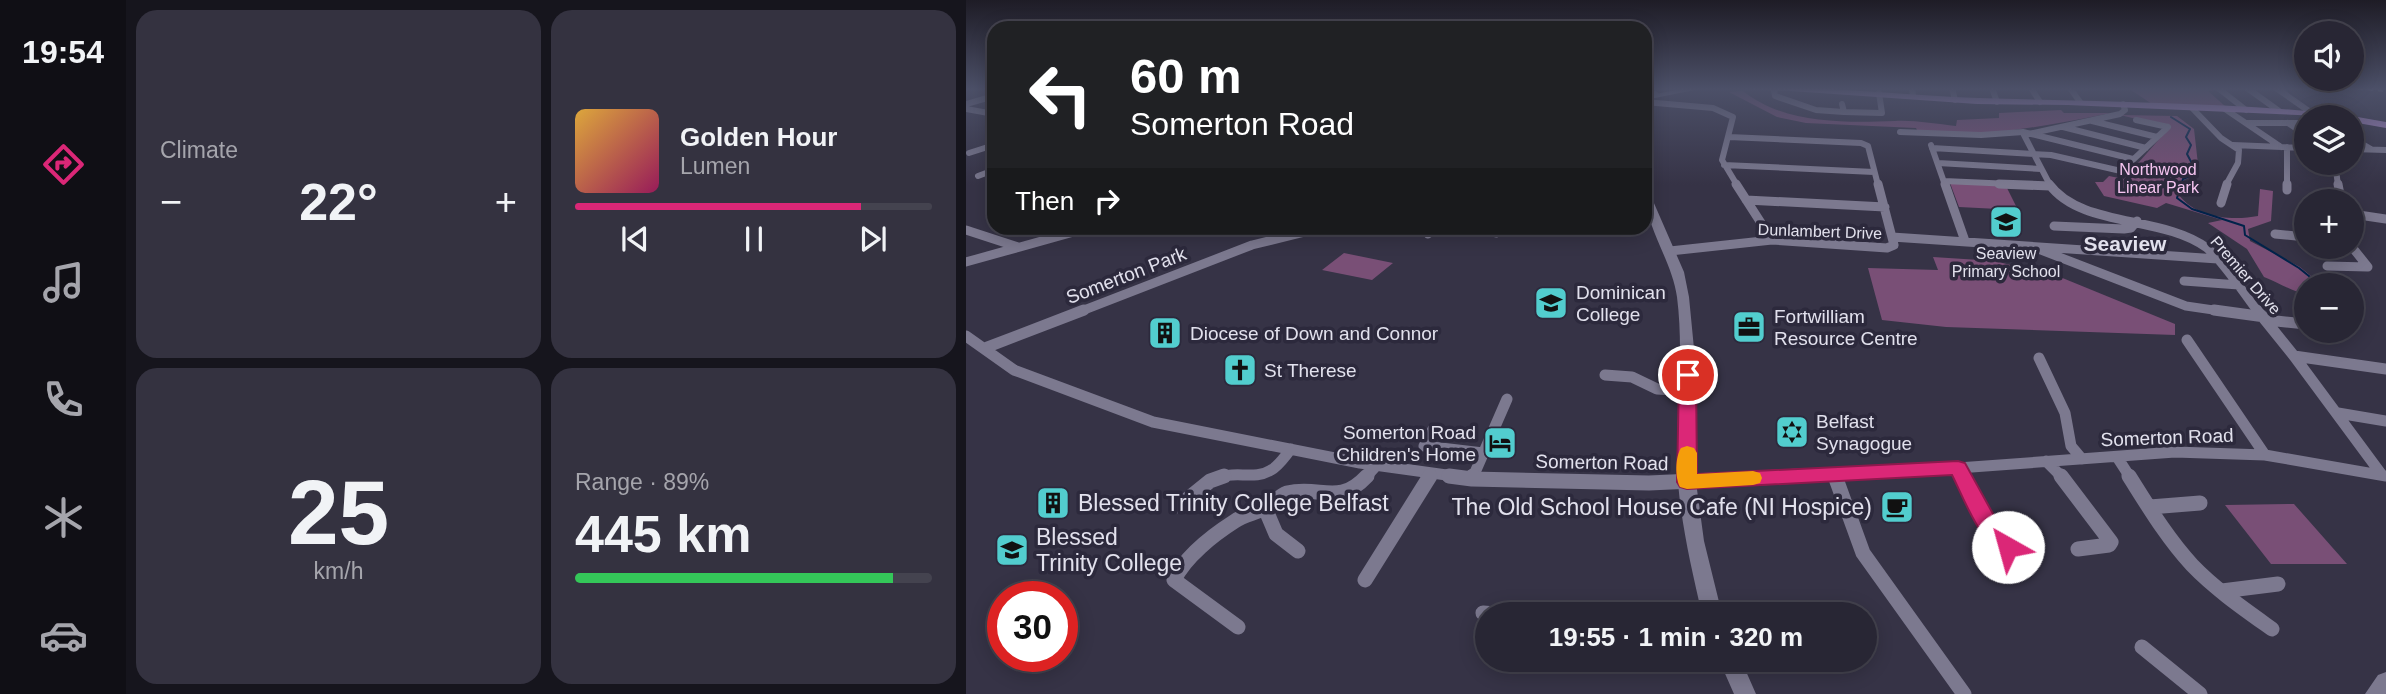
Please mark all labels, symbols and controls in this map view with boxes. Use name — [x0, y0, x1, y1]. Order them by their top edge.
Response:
map controls — [2294, 21, 2364, 343]
button: sound — [2294, 21, 2364, 91]
text: 19:54 — [22, 34, 104, 70]
icon: left — [1015, 49, 1106, 140]
text: 60 m — [1130, 49, 1242, 103]
button: layers — [2294, 105, 2364, 175]
text: Somerton Road — [1130, 106, 1354, 142]
text: Golden Hour — [680, 122, 837, 152]
text: Climate — [160, 137, 238, 163]
icon: directions — [39, 140, 88, 189]
text: Lumen — [680, 153, 750, 179]
park label: Northwood Linear Park — [2117, 161, 2200, 196]
text: 22° — [299, 173, 378, 231]
text: − — [160, 181, 182, 223]
text: + — [495, 181, 517, 223]
icon: right — [1088, 182, 1126, 220]
text: Then — [1015, 186, 1074, 216]
button: + — [2294, 189, 2364, 259]
school or university icon: Seaview Primary School — [1987, 203, 2025, 241]
icon: previous — [616, 220, 654, 258]
icon: pause — [735, 220, 773, 258]
icon: next — [854, 220, 892, 258]
street label: Dunlambert Drive — [1757, 221, 1883, 242]
district label: Seaview — [2084, 232, 2167, 255]
street label: Premier Drive — [2207, 233, 2284, 318]
street label: Somerton Park — [1063, 243, 1190, 308]
place label: Seaview Primary School — [1952, 245, 2060, 280]
icon: music — [39, 258, 88, 307]
button: − — [2294, 273, 2364, 343]
place label: Dominican College — [1576, 282, 1666, 325]
school or university icon: Dominican College — [1532, 284, 1570, 322]
place label: Fortwilliam Resource Centre — [1774, 306, 1918, 349]
office icon: Fortwilliam Resource Centre — [1730, 308, 1768, 346]
building icon: Diocese of Down and Connor — [1146, 314, 1184, 352]
place label: Diocese of Down and Connor — [1190, 323, 1439, 344]
pin — [1658, 345, 1718, 405]
church icon: St Therese — [1221, 351, 1259, 389]
icon: arrive — [1669, 356, 1707, 394]
place label: St Therese — [1264, 360, 1357, 381]
icon: phone — [39, 375, 88, 424]
place label: Belfast Synagogue — [1816, 411, 1912, 454]
synagogue icon: Belfast Synagogue — [1773, 413, 1811, 451]
place label: Somerton Road Children's Home — [1336, 422, 1476, 465]
hotel icon: Somerton Road Children's Home — [1481, 424, 1519, 462]
street label: Somerton Road — [2100, 425, 2234, 450]
street label: Somerton Road — [1535, 451, 1669, 474]
text: 25 — [288, 462, 389, 563]
text: Range · 89% — [575, 469, 709, 495]
building icon: Blessed Trinity College Belfast — [1034, 484, 1072, 522]
cafe icon: The Old School House Cafe (NI Hospice) — [1878, 488, 1916, 526]
place label: Blessed Trinity College Belfast — [1078, 490, 1389, 516]
icon: climate — [39, 493, 88, 542]
place label: The Old School House Cafe (NI Hospice) — [1451, 494, 1872, 520]
text: 445 km — [575, 505, 751, 563]
position arrow — [1971, 510, 2045, 584]
place label: Blessed Trinity College — [1036, 524, 1182, 576]
school or university icon: Blessed Trinity College — [993, 531, 1031, 569]
text: km/h — [314, 558, 363, 584]
speed limit sign: 30 — [987, 581, 1078, 672]
icon: car — [39, 611, 88, 660]
text: 19:55 · 1 min · 320 m — [1549, 622, 1803, 652]

